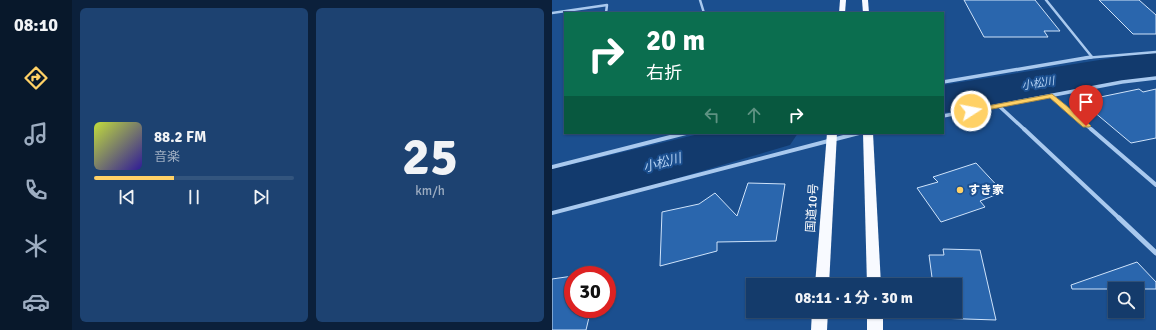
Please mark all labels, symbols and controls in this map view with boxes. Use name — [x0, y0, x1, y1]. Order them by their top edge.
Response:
text: 08:10 — [14, 14, 58, 36]
text: 20 m — [646, 24, 705, 58]
icon: right — [580, 28, 632, 80]
text: 右折 — [646, 62, 682, 84]
icon: directions — [22, 64, 50, 92]
water label: 小松川 — [1021, 74, 1056, 92]
pin — [1069, 85, 1103, 126]
position arrow — [950, 90, 992, 132]
icon: arrive — [1075, 91, 1097, 113]
icon: left — [701, 104, 723, 126]
icon: ahead — [743, 104, 765, 126]
icon: right — [785, 104, 807, 126]
icon: music — [22, 120, 50, 148]
text: 25 — [402, 125, 458, 189]
text: 88.2 FM — [154, 128, 206, 146]
text: 音楽 — [154, 149, 180, 165]
water label: 小松川 — [641, 150, 685, 176]
icon: phone — [22, 176, 50, 204]
text: km/h — [415, 183, 445, 199]
street label: 国道10号 — [803, 183, 822, 233]
place label: すき家 — [968, 183, 1004, 198]
marker: すき家 — [955, 185, 965, 195]
icon: previous — [116, 186, 138, 208]
icon: pause — [183, 186, 205, 208]
icon: next — [250, 186, 272, 208]
icon: climate — [22, 232, 50, 260]
speed limit sign: 30 — [564, 266, 616, 318]
map controls — [1108, 282, 1144, 318]
button: search — [1108, 282, 1144, 318]
icon: car — [22, 288, 50, 316]
text: 08:11 · 1 分 · 30 m — [795, 289, 913, 307]

